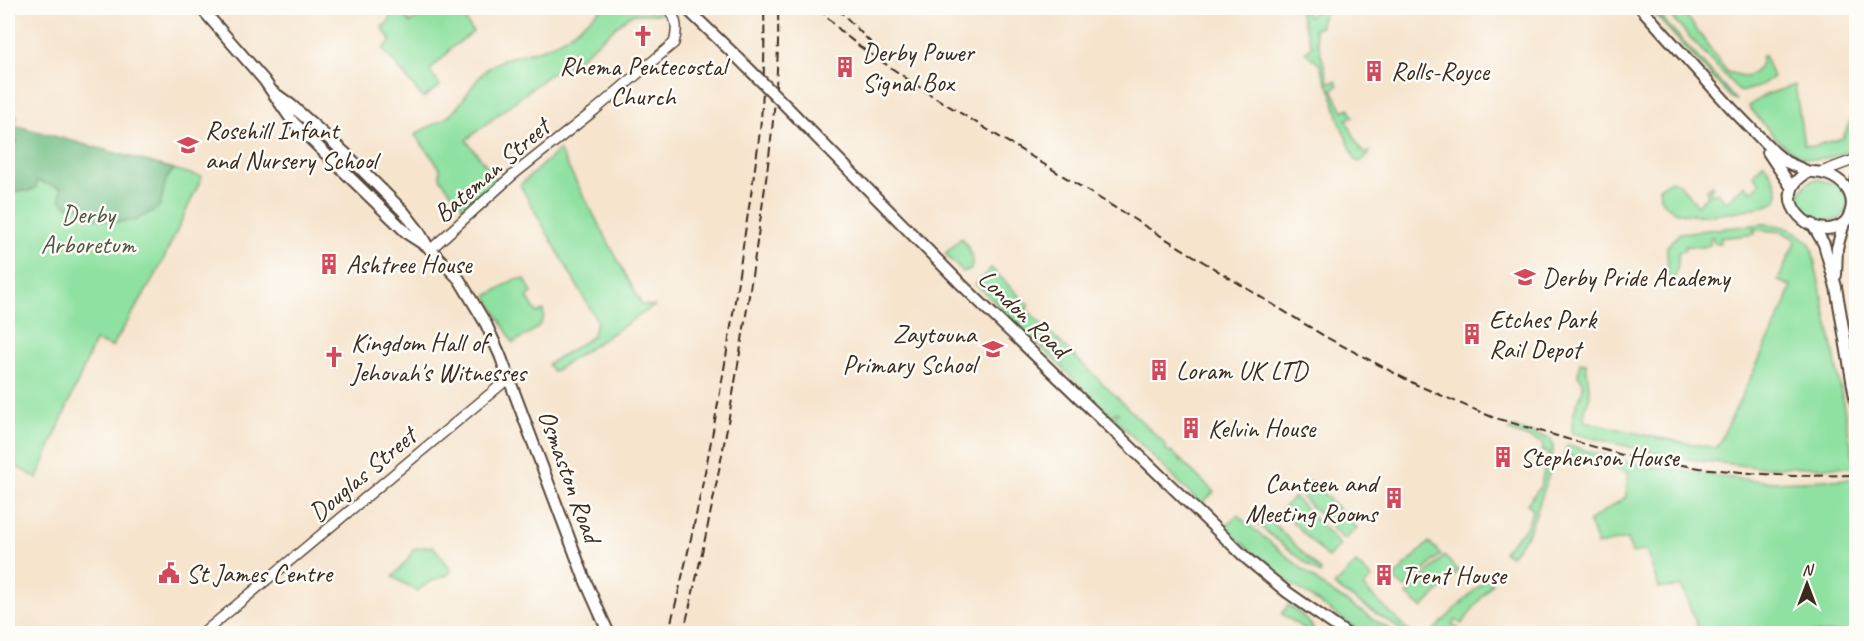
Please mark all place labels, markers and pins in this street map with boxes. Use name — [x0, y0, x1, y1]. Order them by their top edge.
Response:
church icon: Rhema Pentecostal Church — [631, 24, 655, 48]
place label: Derby Power Signal Box — [862, 36, 975, 99]
place label: Rhema Pentecostal Church — [560, 50, 731, 113]
building icon: Derby Power Signal Box — [833, 55, 857, 79]
place label: Rolls-Royce — [1391, 55, 1491, 88]
building icon: Rolls-Royce — [1362, 59, 1386, 83]
place label: Rosehill Infant and Nursery School — [205, 114, 381, 177]
school or university icon: Rosehill Infant and Nursery School — [176, 133, 200, 157]
place label: Ashtree House — [346, 248, 473, 281]
building icon: Ashtree House — [317, 252, 341, 276]
place label: Derby Pride Academy — [1542, 261, 1732, 294]
school or university icon: Derby Pride Academy — [1513, 265, 1537, 289]
place label: Etches Park Rail Depot — [1489, 303, 1598, 366]
place label: Zaytouna Primary School — [842, 318, 981, 381]
building icon: Etches Park Rail Depot — [1460, 322, 1484, 346]
place label: Kingdom Hall of Jehovah's Witnesses — [349, 326, 528, 389]
school or university icon: Zaytouna Primary School — [981, 337, 1005, 361]
church icon: Kingdom Hall of Jehovah's Witnesses — [322, 345, 346, 369]
place label: Loram UK LTD — [1176, 354, 1309, 387]
building icon: Loram UK LTD — [1147, 358, 1171, 382]
place label: Kelvin House — [1208, 412, 1317, 445]
building icon: Kelvin House — [1179, 416, 1203, 440]
place label: Stephenson House — [1520, 441, 1680, 474]
building icon: Stephenson House — [1491, 445, 1515, 469]
place label: Canteen and Meeting Rooms — [1245, 467, 1381, 530]
building icon: Canteen and Meeting Rooms — [1382, 486, 1406, 510]
place label: St James Centre — [186, 557, 335, 590]
place label: Trent House — [1401, 559, 1509, 592]
public building icon: St James Centre — [157, 561, 181, 585]
building icon: Trent House — [1372, 563, 1396, 587]

